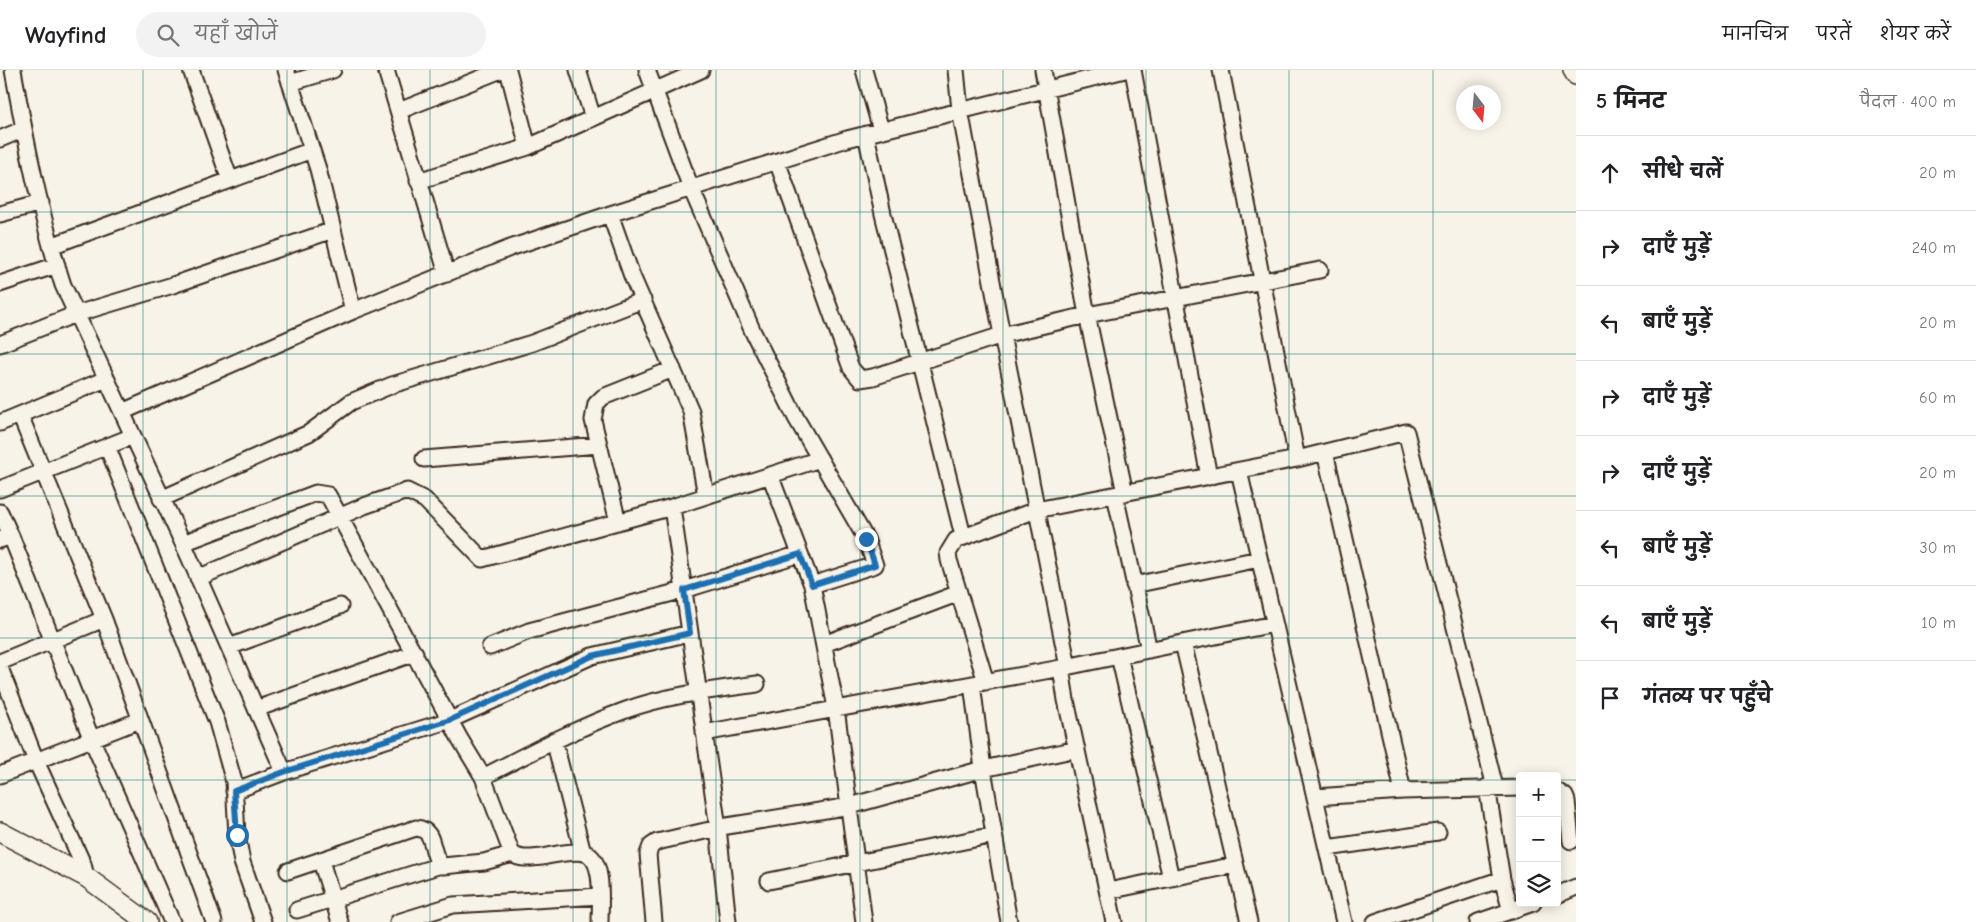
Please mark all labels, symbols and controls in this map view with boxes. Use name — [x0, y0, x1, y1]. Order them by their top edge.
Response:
search box — [136, 12, 486, 57]
text: Wayfind — [25, 21, 106, 49]
icon: search — [154, 21, 182, 49]
text: यहाँ खोजें — [194, 23, 278, 45]
text: मानचित्र — [1722, 24, 1788, 45]
text: परतें — [1816, 24, 1852, 45]
text: शेयर करें — [1880, 24, 1951, 45]
north arrow — [1456, 85, 1501, 130]
text: 5 मिनट — [1596, 89, 1666, 113]
text: पैदल · 400 m — [1860, 93, 1956, 111]
icon: ahead — [1596, 159, 1624, 187]
text: सीधे चलें — [1643, 161, 1723, 183]
text: 20 m — [1919, 164, 1956, 182]
icon: right — [1596, 234, 1624, 262]
text: दाएँ मुड़ें — [1643, 236, 1711, 258]
text: 240 m — [1912, 239, 1956, 257]
icon: left — [1596, 309, 1624, 337]
text: बाएँ मुड़ें — [1643, 311, 1712, 333]
text: 20 m — [1919, 314, 1956, 332]
icon: right — [1596, 384, 1624, 412]
text: दाएँ मुड़ें — [1643, 386, 1711, 408]
text: 60 m — [1919, 389, 1956, 407]
icon: right — [1596, 459, 1624, 487]
text: दाएँ मुड़ें — [1643, 461, 1711, 483]
text: 20 m — [1919, 464, 1956, 482]
route end — [855, 528, 878, 551]
icon: left — [1596, 534, 1624, 562]
text: बाएँ मुड़ें — [1643, 536, 1712, 558]
text: 30 m — [1920, 539, 1956, 557]
icon: left — [1596, 609, 1624, 637]
text: बाएँ मुड़ें — [1643, 611, 1712, 633]
text: 10 m — [1921, 614, 1956, 632]
icon: arrive — [1596, 684, 1624, 712]
text: गंतव्य पर पहुँचे — [1643, 686, 1772, 708]
map controls — [1516, 772, 1561, 907]
button: + — [1516, 772, 1561, 817]
button: − — [1516, 817, 1561, 862]
route start — [226, 824, 249, 847]
button: layers — [1516, 862, 1561, 907]

